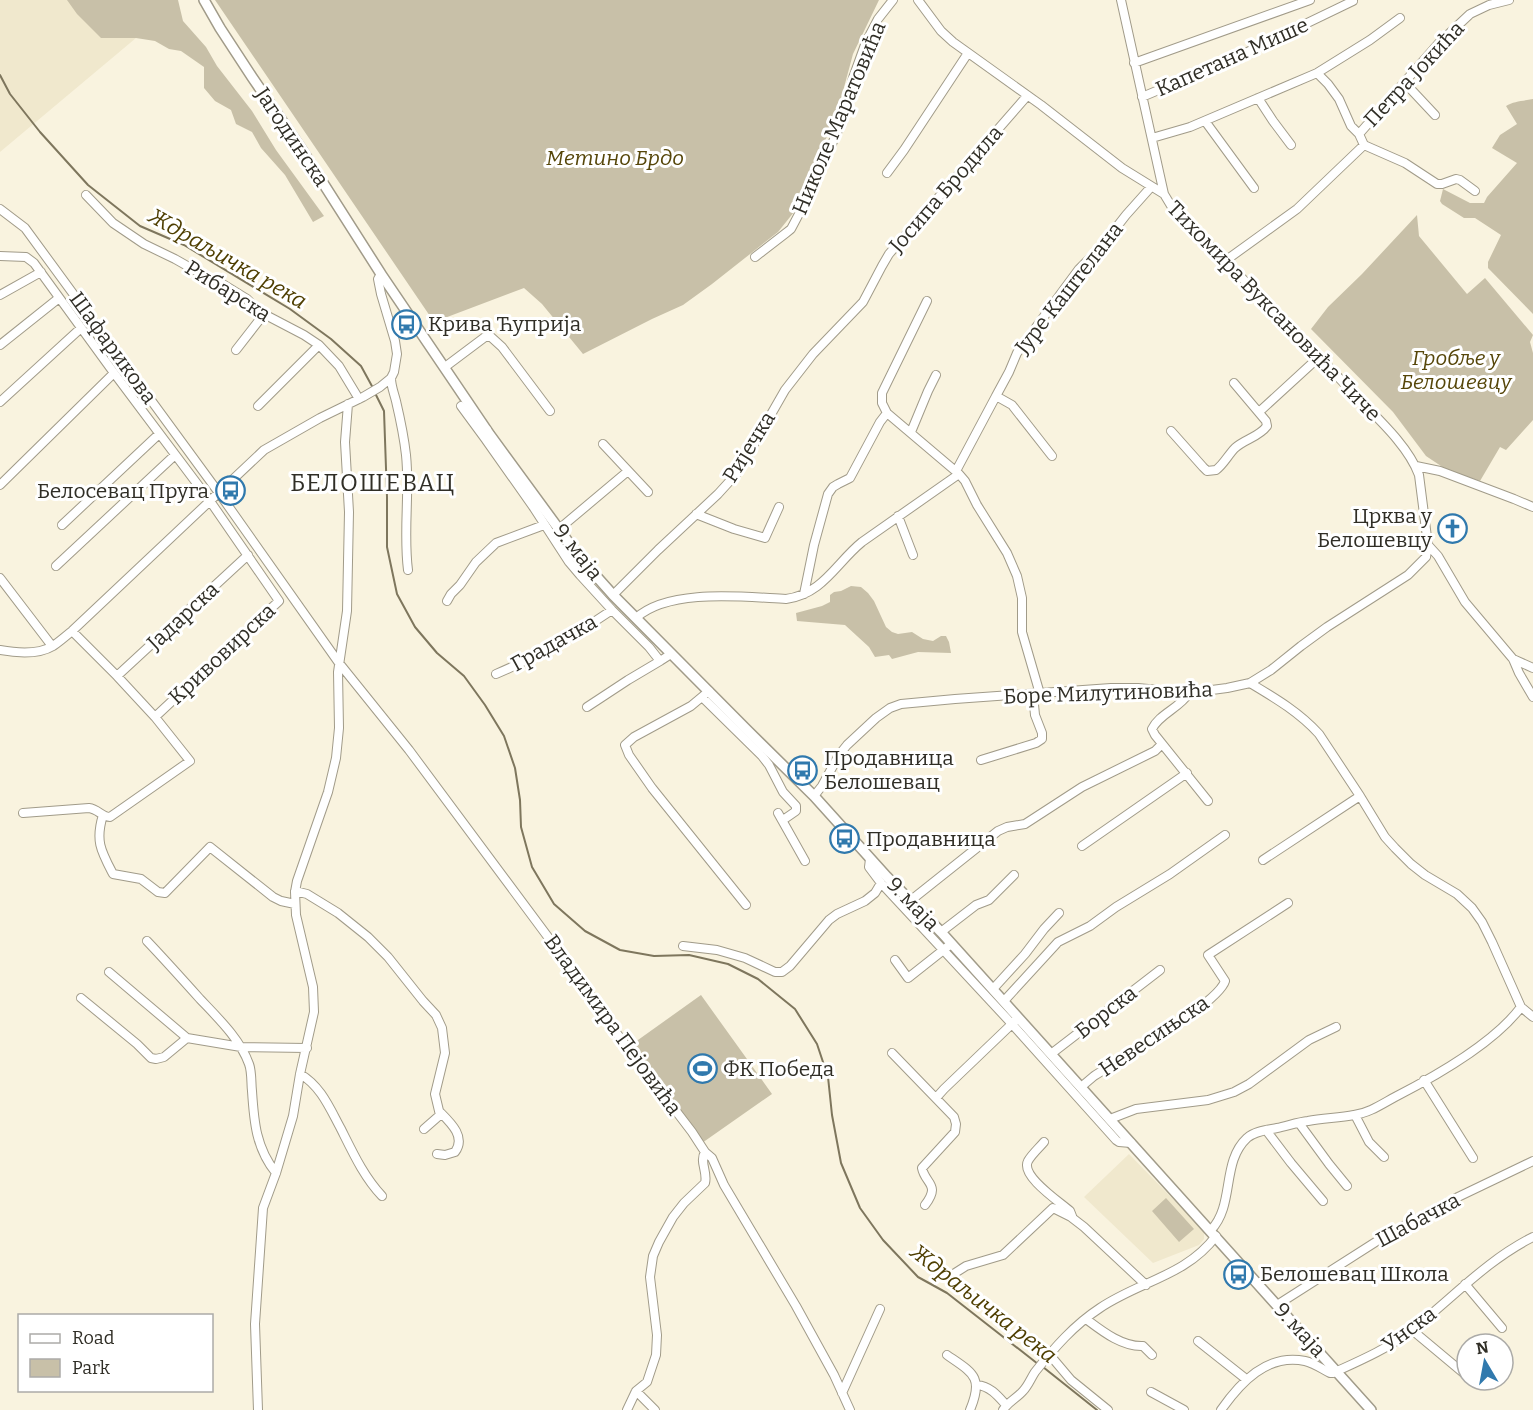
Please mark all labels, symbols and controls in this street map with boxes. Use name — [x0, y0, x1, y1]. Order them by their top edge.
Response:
street label: Капетана Мише — [1152, 12, 1312, 102]
street label: Петра Јокића — [1358, 15, 1470, 132]
street label: Николе Маратовића — [786, 17, 892, 219]
street label: Јагодинска — [249, 82, 335, 192]
street label: Јосипа Бродила — [883, 120, 1009, 259]
park label: Метино Брдо — [546, 145, 684, 171]
street label: Тихомира Вуксановића Чиче — [1162, 195, 1386, 427]
water label: Ждраљичка река — [143, 202, 312, 315]
street label: Јуре Каштелана — [1009, 216, 1129, 360]
street label: Рибарска — [180, 254, 276, 328]
street label: Шафарикова — [64, 287, 163, 410]
bus stop icon: Крива Ћуприја — [391, 308, 423, 340]
place label: Крива Ћуприја — [428, 311, 582, 337]
park label: Гробље у Белошевцу — [1400, 345, 1513, 395]
street label: Ријечка — [717, 406, 781, 487]
district label: БЕЛОШЕВАЦ — [290, 469, 456, 497]
bus stop icon: Белосевац Пруга — [214, 475, 246, 507]
place label: Белосевац Пруга — [37, 478, 209, 504]
place label: Црква у Белошевцу — [1317, 503, 1433, 553]
church icon: Црква у Белошевцу — [1437, 512, 1469, 544]
street label: 9. маја — [548, 518, 609, 586]
street label: Јадарска — [141, 576, 225, 656]
street label: Кривовирска — [163, 598, 281, 710]
street label: Градачка — [506, 609, 602, 677]
street label: Боре Милутиновића — [1003, 676, 1214, 710]
place label: Продавница Белошевац — [824, 745, 954, 795]
bus stop icon: Продавница Белошевац — [787, 754, 819, 786]
bus stop icon: Продавница — [829, 823, 861, 855]
place label: Продавница — [866, 826, 996, 852]
street label: 9. маја — [881, 872, 945, 937]
street label: Владимира Пејовића — [539, 930, 688, 1121]
street label: Борска — [1070, 980, 1142, 1044]
street label: Невесињска — [1094, 989, 1214, 1082]
sports icon: ФК Победа — [686, 1053, 718, 1085]
place label: ФК Победа — [723, 1056, 835, 1082]
street label: Шабачка — [1372, 1187, 1465, 1253]
water label: Ждраљичка река — [904, 1237, 1062, 1369]
bus stop icon: Белошевац Школа — [1223, 1258, 1255, 1290]
place label: Белошевац Школа — [1260, 1261, 1449, 1287]
street label: 9. маја — [1269, 1297, 1332, 1363]
street label: Унска — [1377, 1300, 1442, 1357]
legend — [18, 1314, 213, 1392]
text: Road — [72, 1327, 115, 1349]
north arrow — [1455, 1332, 1515, 1392]
text: N — [1475, 1337, 1490, 1358]
text: Park — [72, 1357, 111, 1379]

